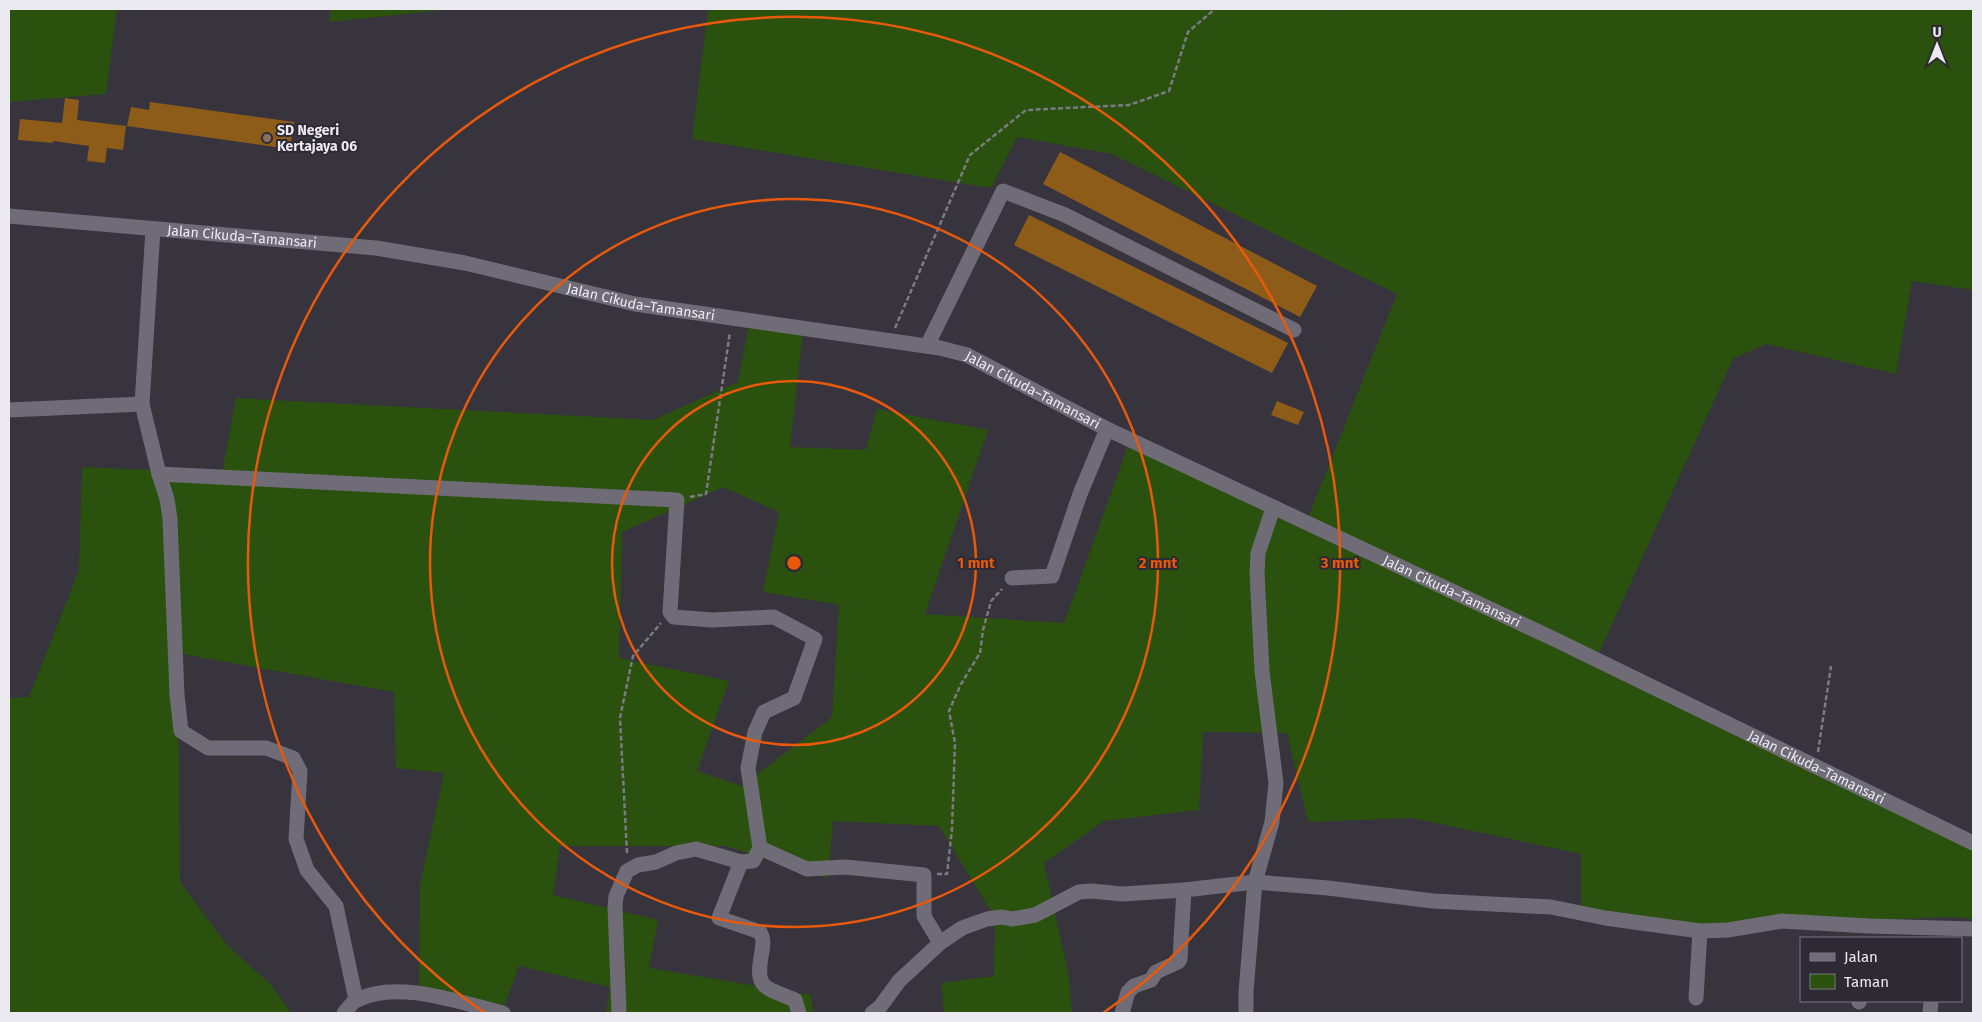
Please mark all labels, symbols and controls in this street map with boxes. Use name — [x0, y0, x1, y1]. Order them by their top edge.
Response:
north arrow — [1912, 20, 1962, 70]
text: U — [1932, 24, 1942, 41]
place label: SD Negeri Kertajaya 06 — [277, 122, 357, 155]
marker: SD Negeri Kertajaya 06 — [261, 132, 273, 144]
street label: Jalan Cikuda–Tamansari — [167, 221, 318, 251]
street label: Jalan Cikuda–Tamansari — [565, 279, 716, 324]
street label: Jalan Cikuda–Tamansari — [962, 347, 1103, 432]
street label: Jalan Cikuda–Tamansari — [1380, 551, 1524, 631]
centre of rings — [785, 554, 803, 572]
text: 1 mnt — [957, 554, 995, 572]
text: 2 mnt — [1139, 554, 1177, 572]
text: 3 mnt — [1320, 554, 1359, 572]
street label: Jalan Cikuda–Tamansari — [1745, 726, 1888, 807]
legend — [1800, 937, 1962, 1002]
text: Jalan — [1844, 948, 1878, 966]
text: Taman — [1844, 973, 1889, 991]

